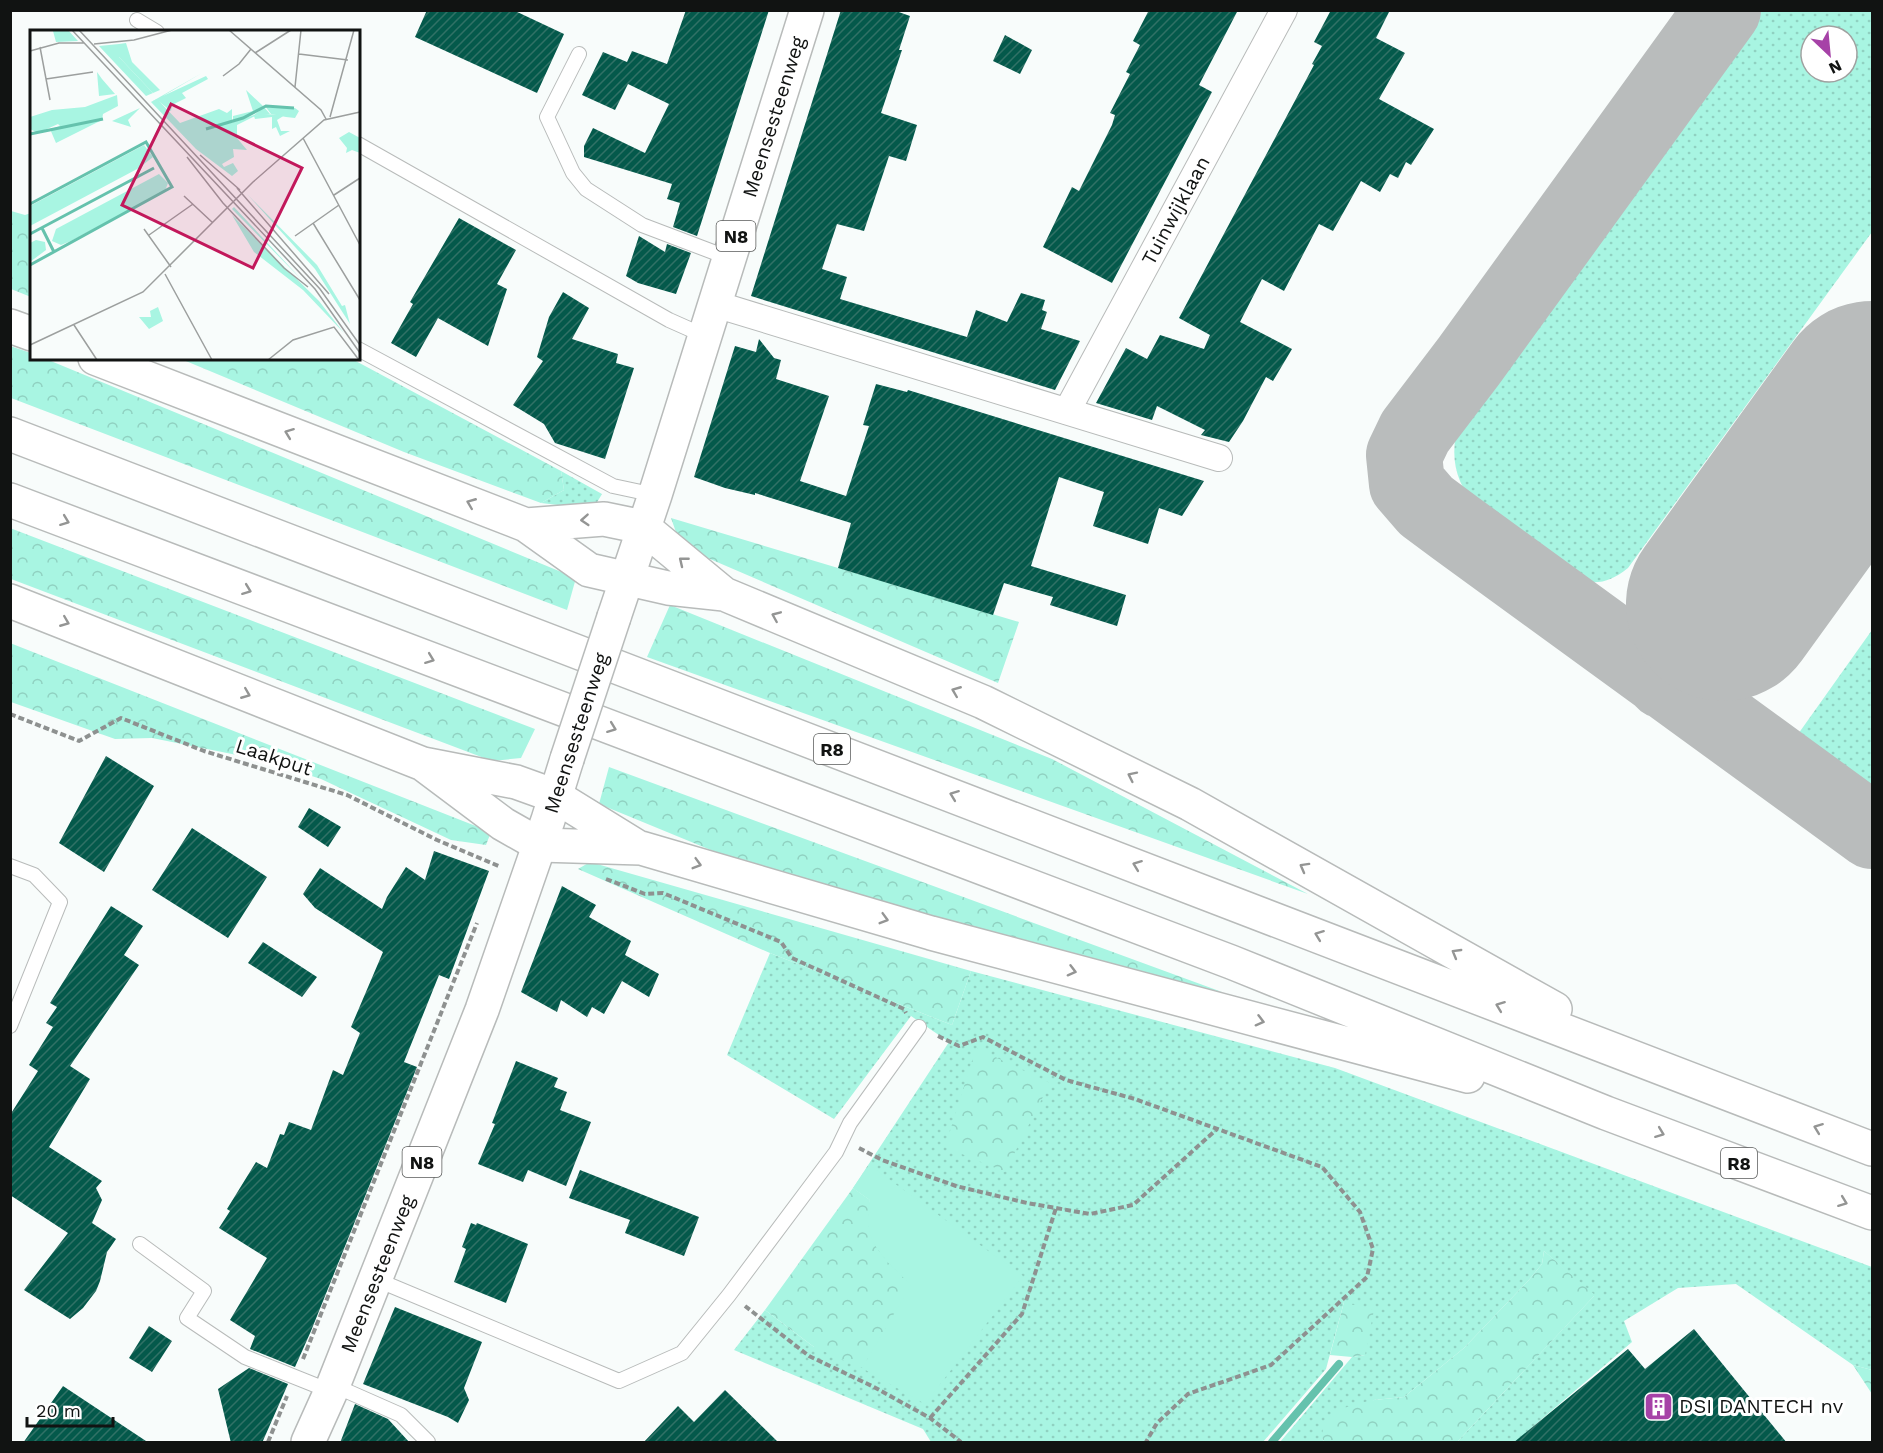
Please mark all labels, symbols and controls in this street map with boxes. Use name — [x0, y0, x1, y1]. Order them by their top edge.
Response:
north arrow — [1799, 24, 1859, 84]
inset map — [30, 30, 360, 360]
street label: Meensesteenweg — [737, 33, 810, 200]
text: N — [1826, 56, 1845, 78]
street label: Tuinwijklaan — [1136, 152, 1215, 269]
road number: N8 — [716, 221, 756, 251]
one-way arrow — [285, 428, 296, 440]
one-way arrow — [467, 498, 478, 510]
one-way arrow — [59, 514, 70, 526]
one-way arrow — [581, 514, 590, 527]
one-way arrow — [679, 557, 690, 568]
one-way arrow — [241, 583, 252, 596]
one-way arrow — [772, 611, 783, 623]
one-way arrow — [59, 615, 70, 627]
street label: Meensesteenweg — [539, 649, 613, 816]
one-way arrow — [424, 652, 435, 665]
one-way arrow — [952, 686, 963, 698]
one-way arrow — [240, 687, 251, 699]
one-way arrow — [606, 721, 617, 733]
street label: Laakput — [233, 733, 316, 781]
road number: R8 — [814, 734, 850, 764]
one-way arrow — [1127, 771, 1138, 783]
one-way arrow — [950, 790, 960, 803]
one-way arrow — [691, 857, 702, 869]
one-way arrow — [1132, 860, 1143, 872]
one-way arrow — [1300, 863, 1310, 875]
one-way arrow — [878, 912, 889, 924]
one-way arrow — [1314, 930, 1325, 942]
one-way arrow — [1452, 948, 1462, 960]
one-way arrow — [1067, 963, 1077, 976]
one-way arrow — [1496, 1001, 1507, 1013]
one-way arrow — [1254, 1014, 1265, 1026]
one-way arrow — [1813, 1123, 1824, 1135]
one-way arrow — [1654, 1126, 1665, 1139]
road number: N8 — [402, 1147, 442, 1177]
road number: R8 — [1721, 1148, 1757, 1178]
street label: Meensesteenweg — [335, 1191, 420, 1356]
one-way arrow — [1837, 1195, 1848, 1207]
scale bar — [27, 1390, 112, 1428]
building icon: DSI DANTECH nv — [1642, 1390, 1674, 1422]
place label: DSI DANTECH nv — [1679, 1394, 1844, 1418]
text: 20 m — [36, 1400, 81, 1421]

